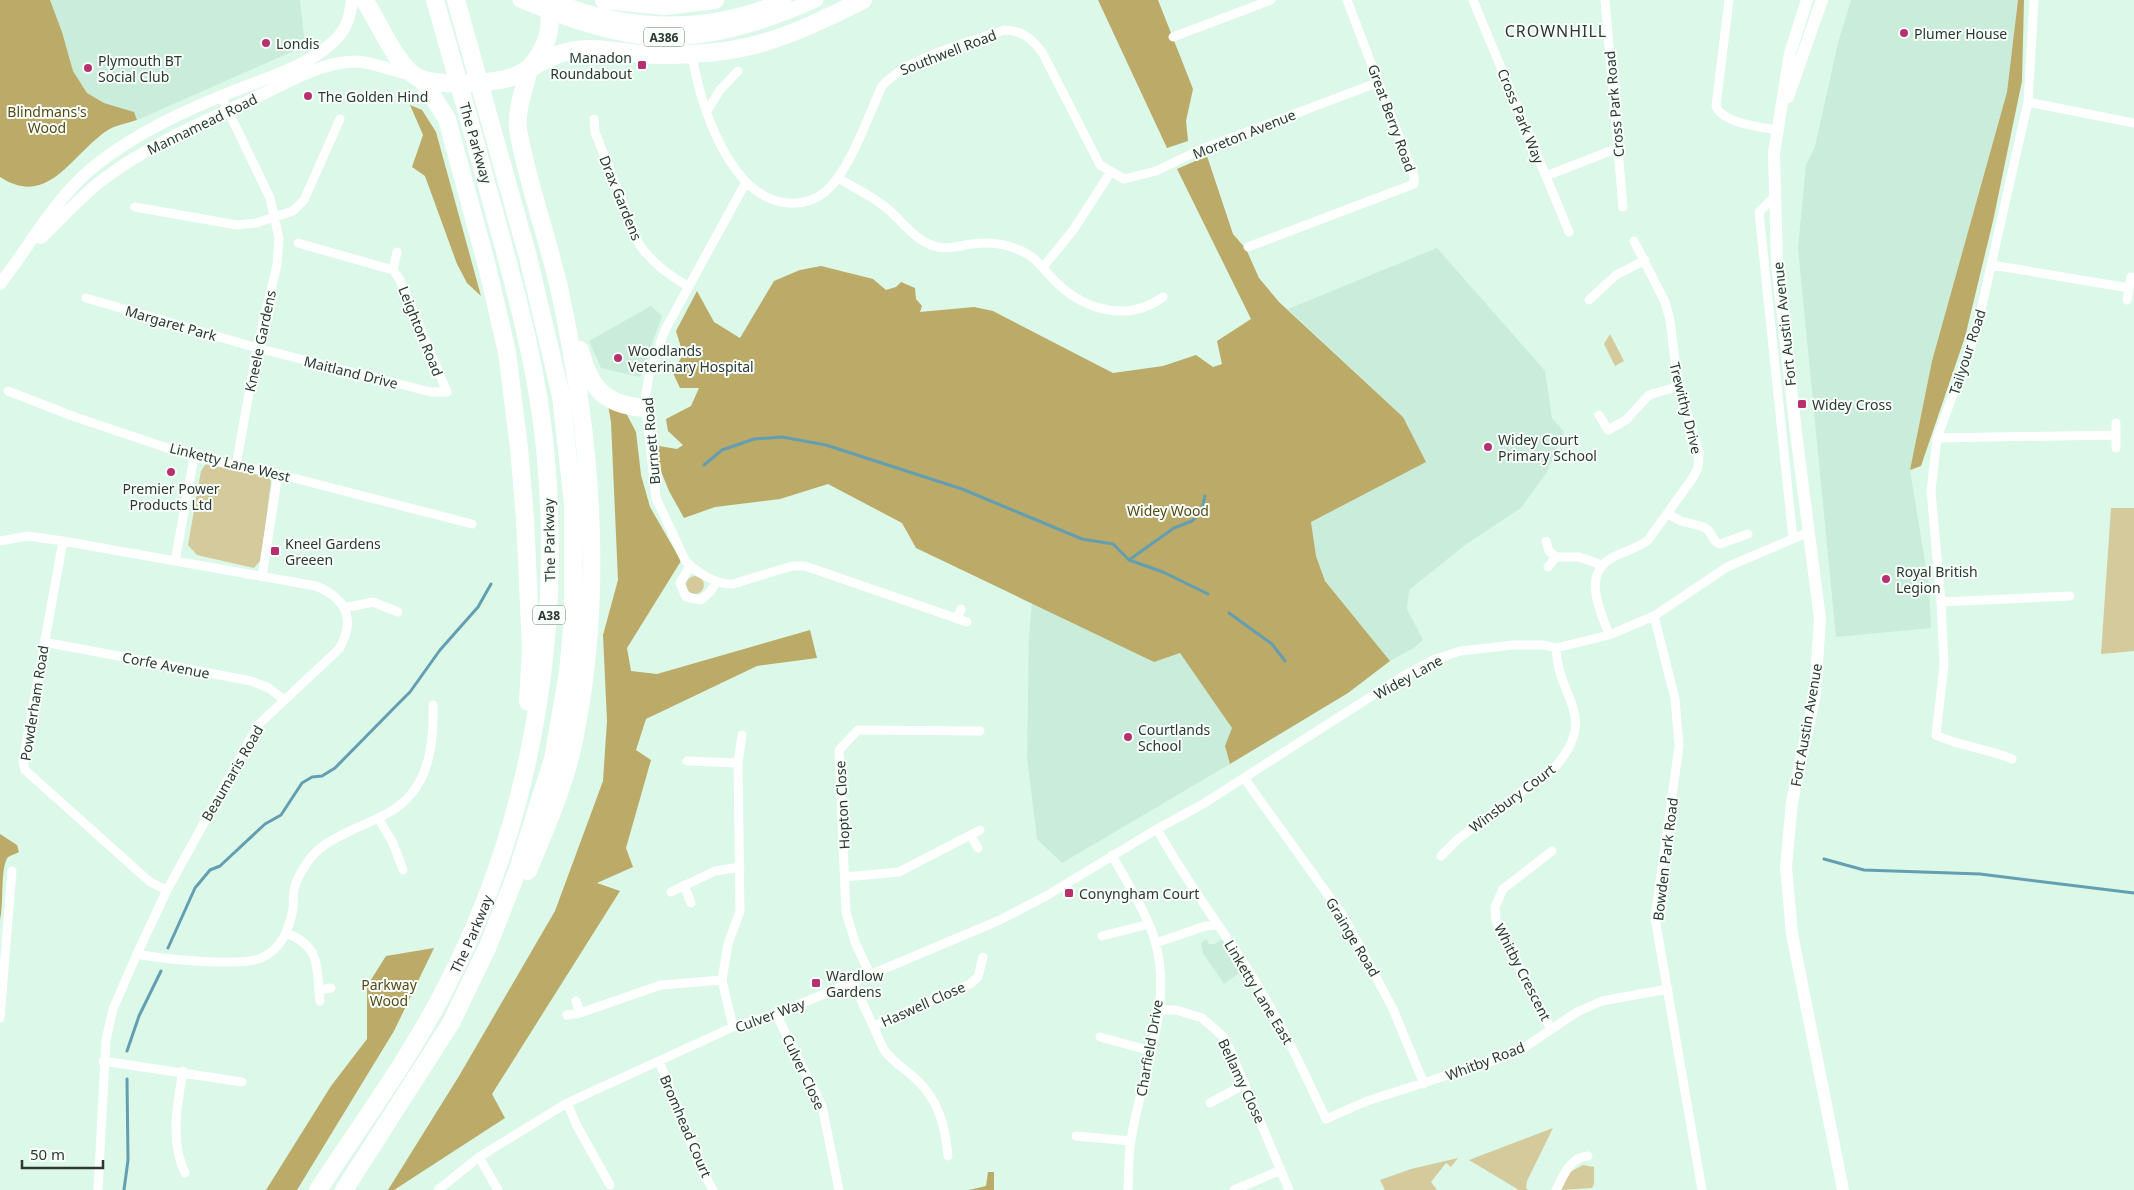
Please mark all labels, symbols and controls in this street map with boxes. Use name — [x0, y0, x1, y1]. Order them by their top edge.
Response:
district label: CROWNHILL — [1505, 20, 1607, 42]
place label: Plumer House — [1914, 24, 2007, 43]
street label: Southwell Road — [897, 25, 999, 79]
marker: Plumer House — [1898, 27, 1910, 39]
road number: A386 — [644, 28, 684, 46]
place label: Londis — [276, 34, 320, 53]
marker: Londis — [260, 37, 272, 49]
place label: Manadon Roundabout — [550, 48, 632, 83]
street label: Cross Park Road — [1600, 50, 1628, 158]
place label: Plymouth BT Social Club — [98, 51, 182, 86]
marker: Manadon Roundabout — [636, 59, 648, 71]
marker: Plymouth BT Social Club — [82, 62, 94, 74]
street label: Great Berry Road — [1364, 62, 1420, 174]
street label: Cross Park Way — [1493, 66, 1549, 167]
place label: The Golden Hind — [318, 87, 428, 106]
street label: Mannamead Road — [144, 89, 260, 159]
marker: The Golden Hind — [302, 90, 314, 102]
street label: The Parkway — [455, 100, 497, 187]
park label: Blindmans's Wood — [7, 102, 87, 137]
street label: Moreton Avenue — [1190, 105, 1298, 163]
street label: Drax Gardens — [595, 153, 647, 244]
street label: Fort Austin Avenue — [1768, 261, 1800, 387]
street label: Leighton Road — [394, 283, 448, 379]
street label: Kneele Gardens — [240, 288, 280, 394]
street label: Margaret Park — [123, 301, 219, 345]
street label: Tailyour Road — [1944, 307, 1990, 397]
place label: Woodlands Veterinary Hospital — [628, 341, 754, 376]
street label: Maitland Drive — [302, 351, 400, 393]
marker: Woodlands Veterinary Hospital — [612, 352, 624, 364]
street label: Trewithy Drive — [1665, 360, 1707, 456]
place label: Widey Cross — [1812, 395, 1892, 414]
street label: Burnett Road — [638, 397, 664, 485]
marker: Widey Cross — [1796, 398, 1808, 410]
place label: Widey Court Primary School — [1498, 430, 1597, 465]
street label: Linketty Lane West — [168, 438, 292, 486]
marker: Widey Court Primary School — [1482, 441, 1494, 453]
marker: Premier Power Products Ltd — [165, 466, 177, 478]
place label: Premier Power Products Ltd — [122, 479, 220, 514]
street label: The Parkway — [539, 497, 559, 582]
park label: Widey Wood — [1127, 501, 1209, 520]
place label: Kneel Gardens Greeen — [285, 534, 381, 569]
marker: Kneel Gardens Greeen — [269, 545, 281, 557]
place label: Royal British Legion — [1896, 562, 1978, 597]
marker: Royal British Legion — [1880, 573, 1892, 585]
road number: A38 — [533, 606, 565, 624]
street label: Powderham Road — [15, 644, 53, 762]
street label: Corfe Avenue — [121, 647, 211, 683]
street label: Widey Lane — [1370, 650, 1446, 704]
street label: Fort Austin Avenue — [1786, 662, 1826, 788]
place label: Courtlands School — [1138, 720, 1211, 755]
street label: Beaumaris Road — [197, 722, 267, 824]
marker: Courtlands School — [1122, 731, 1134, 743]
street label: Hopton Close — [830, 760, 854, 850]
street label: Winsbury Court — [1465, 760, 1559, 836]
street label: Bowden Park Road — [1648, 796, 1682, 922]
place label: Conyngham Court — [1079, 884, 1199, 903]
marker: Conyngham Court — [1063, 887, 1075, 899]
street label: The Parkway — [445, 891, 496, 976]
street label: Grainge Road — [1322, 894, 1384, 980]
street label: Whitby Crescent — [1490, 920, 1556, 1024]
street label: Linketty Lane East — [1220, 936, 1298, 1048]
place label: Wardlow Gardens — [826, 966, 884, 1001]
park label: Parkway Wood — [361, 975, 418, 1010]
marker: Wardlow Gardens — [810, 977, 822, 989]
street label: Haswell Close — [878, 977, 968, 1031]
street label: Culver Way — [732, 993, 808, 1036]
street label: Charfield Drive — [1131, 998, 1167, 1098]
street label: Culver Close — [778, 1031, 830, 1113]
street label: Bellamy Close — [1214, 1036, 1270, 1127]
street label: Whitby Road — [1443, 1037, 1527, 1085]
street label: Bromhead Court — [656, 1072, 716, 1180]
scale bar — [22, 1138, 104, 1170]
text: 50 m — [30, 1144, 65, 1164]

